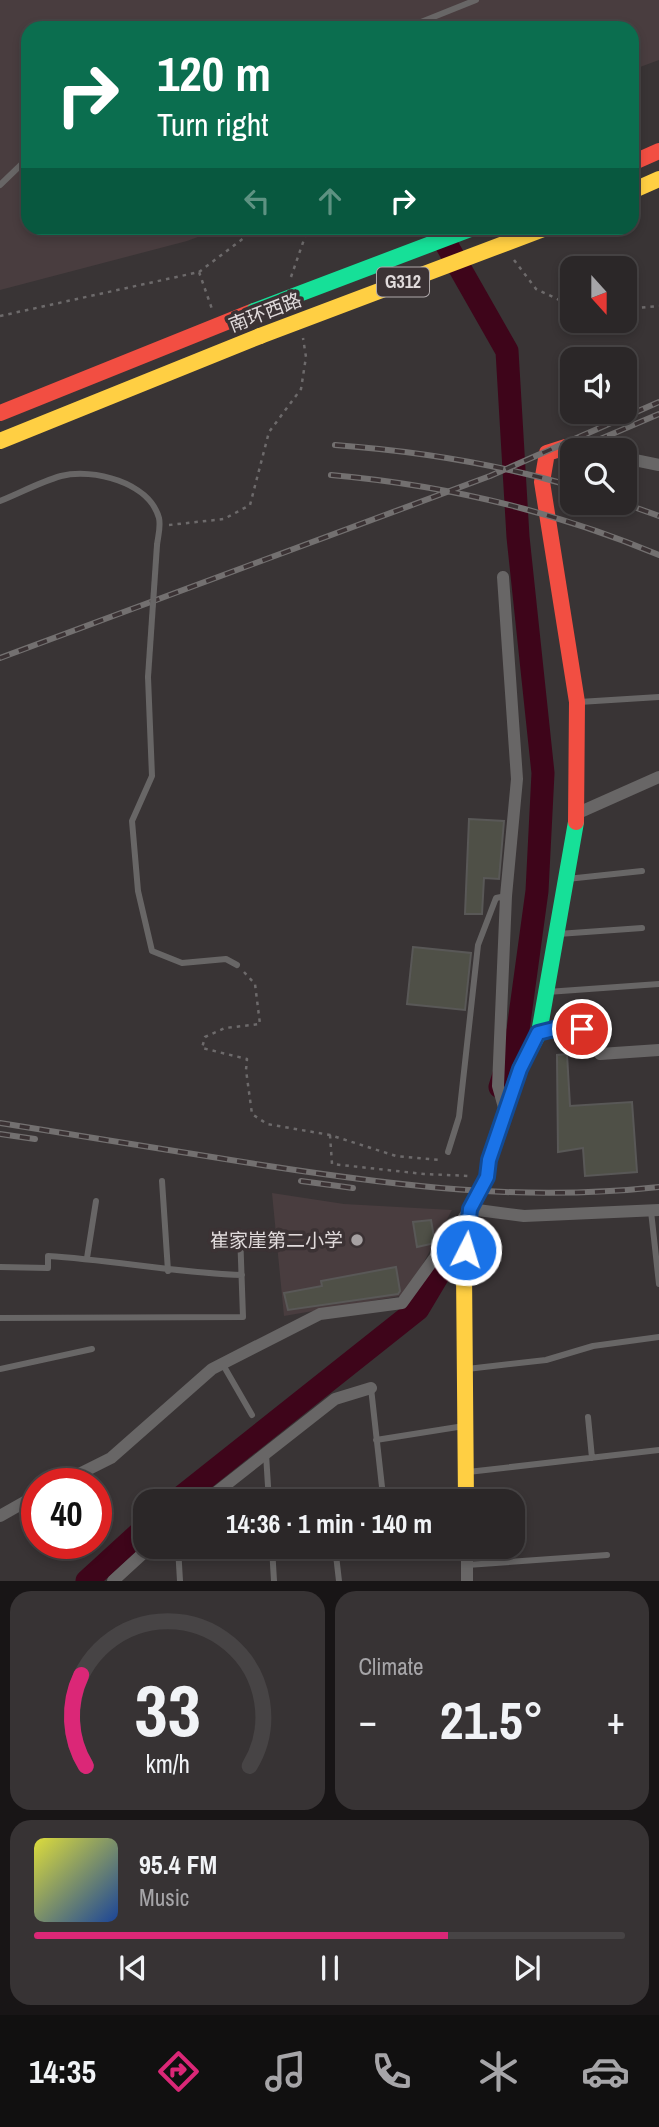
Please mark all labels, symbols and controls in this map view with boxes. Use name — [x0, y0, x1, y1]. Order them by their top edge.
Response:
text: 120 m — [157, 40, 271, 106]
icon: right — [42, 49, 133, 140]
text: Turn right — [157, 103, 269, 146]
icon: left — [238, 182, 276, 220]
icon: ahead — [311, 182, 349, 220]
icon: right — [384, 182, 422, 220]
north arrow — [560, 256, 637, 332]
map controls — [560, 256, 637, 515]
road number: G312 — [377, 268, 429, 296]
street label: 南环西路 — [225, 286, 305, 338]
button: sound — [560, 347, 637, 424]
button: search — [560, 438, 637, 515]
pin — [552, 999, 612, 1059]
icon: arrive — [563, 1010, 601, 1048]
position arrow — [429, 1213, 503, 1287]
place label: 崔家崖第二小学 — [210, 1227, 343, 1253]
marker: 崔家崖第二小学 — [349, 1232, 365, 1248]
speed limit sign: 40 — [21, 1468, 112, 1559]
text: 14:36 · 1 min · 140 m — [226, 1506, 432, 1541]
text: Climate — [359, 1651, 423, 1682]
text: 33 — [134, 1662, 200, 1760]
text: 21.5° — [440, 1685, 544, 1755]
text: − — [359, 1695, 377, 1746]
text: + — [607, 1695, 625, 1746]
text: km/h — [145, 1747, 189, 1781]
text: 95.4 FM — [139, 1847, 217, 1882]
text: Music — [139, 1882, 189, 1913]
icon: previous — [114, 1949, 152, 1987]
icon: pause — [311, 1949, 349, 1987]
icon: next — [508, 1949, 546, 1987]
icon: directions — [154, 2047, 203, 2096]
icon: music — [261, 2047, 310, 2096]
icon: phone — [367, 2047, 416, 2096]
icon: climate — [474, 2047, 523, 2096]
icon: car — [581, 2047, 630, 2096]
text: 14:35 — [29, 2050, 96, 2093]

